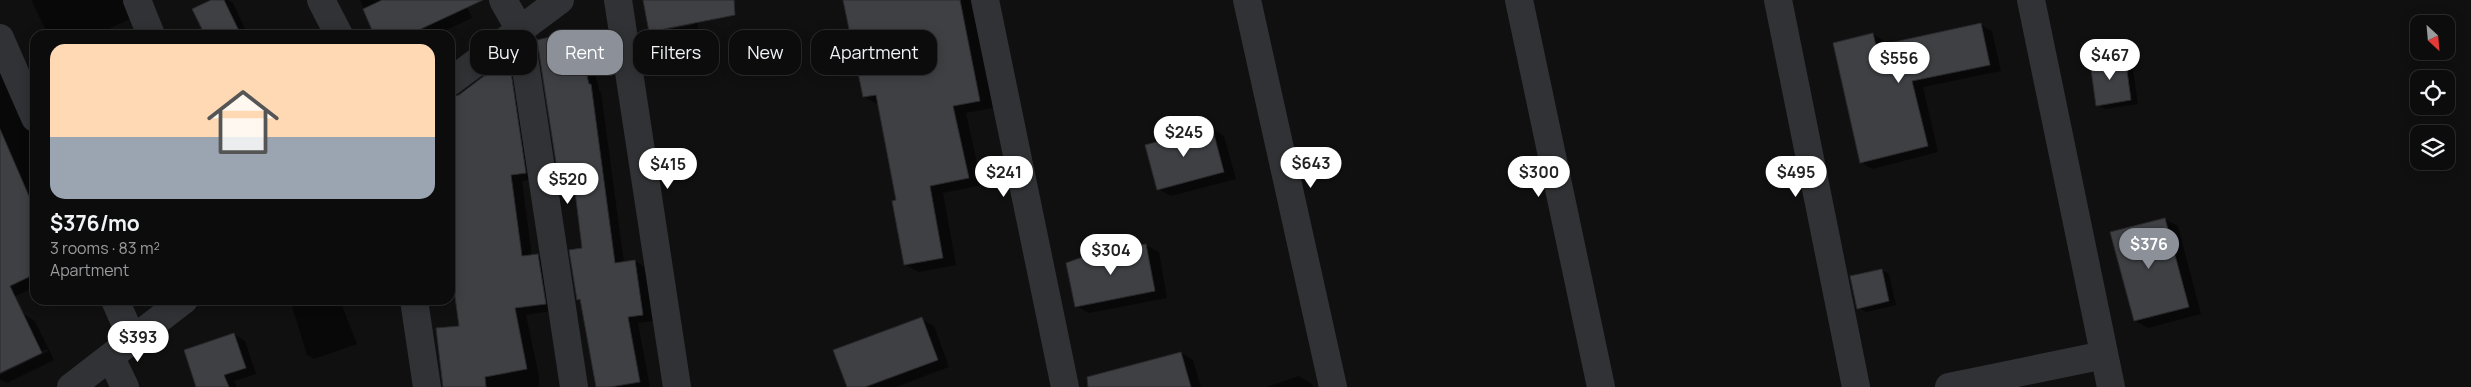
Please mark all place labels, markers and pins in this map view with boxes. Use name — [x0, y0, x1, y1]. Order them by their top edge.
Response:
pin: $467 — [2080, 38, 2140, 81]
pin: $556 — [1869, 42, 1929, 84]
pin: $245 — [1154, 116, 1214, 158]
pin: $643 — [1281, 146, 1341, 189]
pin: $415 — [638, 148, 698, 190]
pin: $241 — [974, 156, 1034, 198]
pin: $300 — [1509, 156, 1569, 198]
pin: $495 — [1766, 156, 1826, 198]
pin: $520 — [538, 162, 598, 205]
pin: $376 — [2119, 228, 2179, 270]
pin: $304 — [1081, 234, 1141, 276]
pin: $393 — [108, 320, 168, 363]

